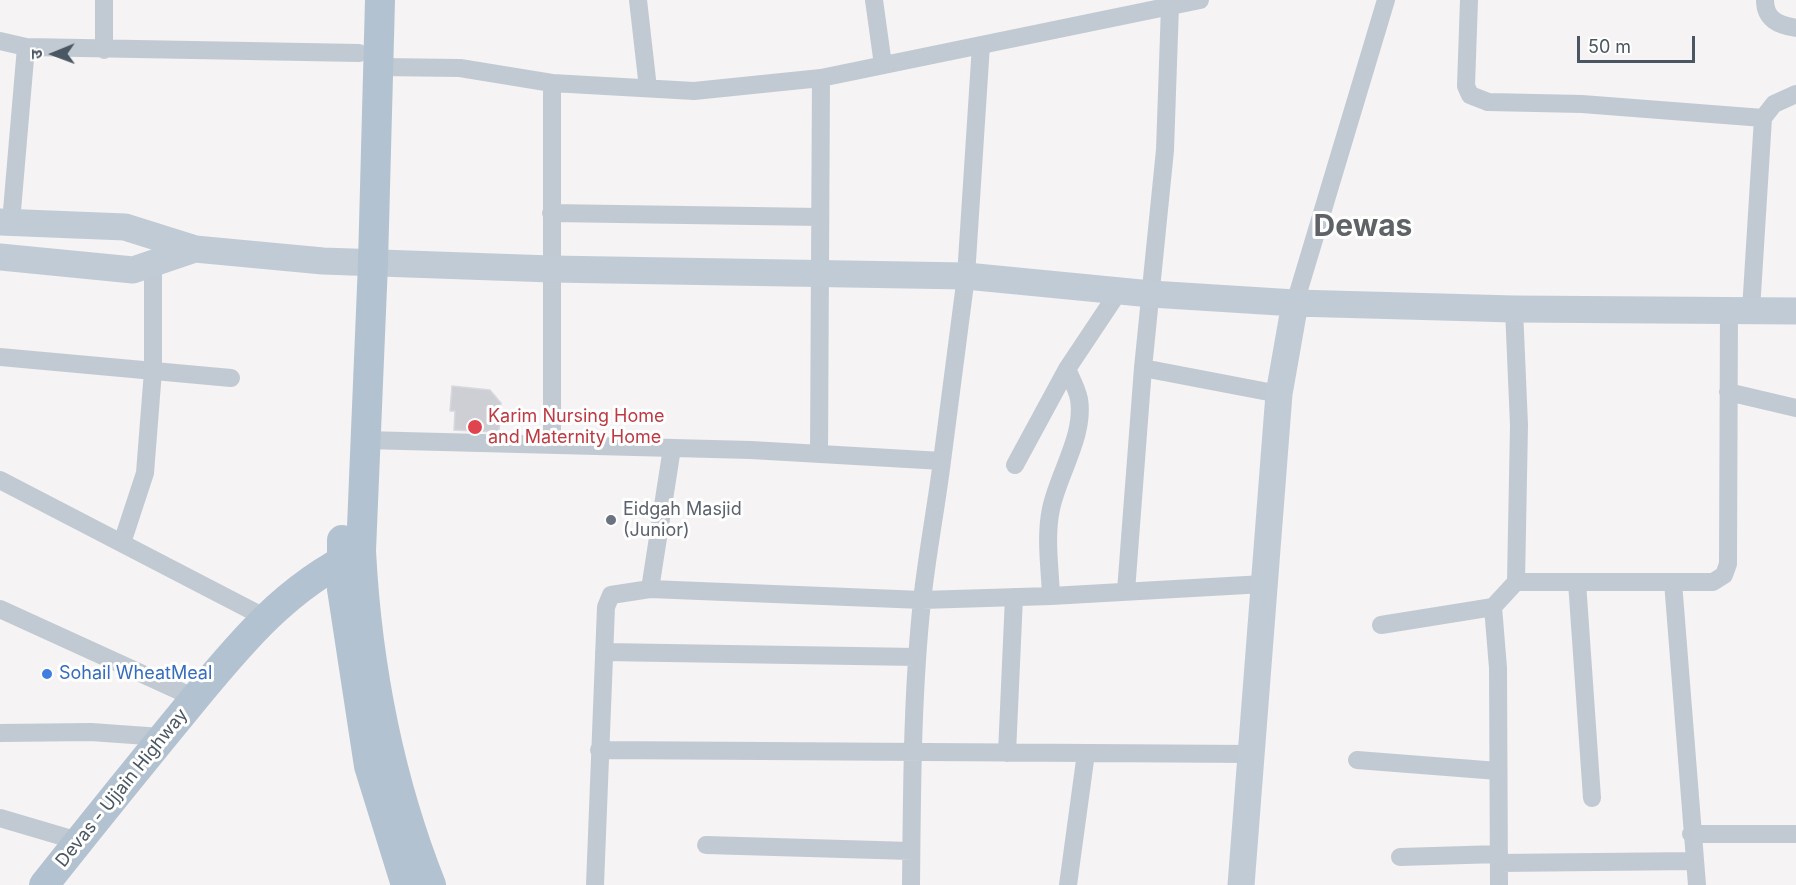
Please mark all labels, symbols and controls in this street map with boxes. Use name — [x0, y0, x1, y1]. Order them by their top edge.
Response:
north arrow — [24, 24, 84, 84]
scale bar — [1580, 24, 1698, 62]
text: 50 m — [1588, 36, 1631, 57]
text: उ — [26, 49, 46, 59]
district label: Dewas — [1314, 209, 1412, 245]
place label: Karim Nursing Home and Maternity Home — [488, 406, 664, 448]
marker: Karim Nursing Home and Maternity Home — [466, 418, 484, 436]
place label: Eidgah Masjid (Junior) — [623, 499, 742, 542]
marker: Eidgah Masjid (Junior) — [604, 513, 618, 527]
place label: Sohail WheatMeal — [59, 663, 212, 685]
marker: Sohail WheatMeal — [40, 667, 54, 681]
street label: Devas - Ujjain Highway — [51, 704, 193, 872]

